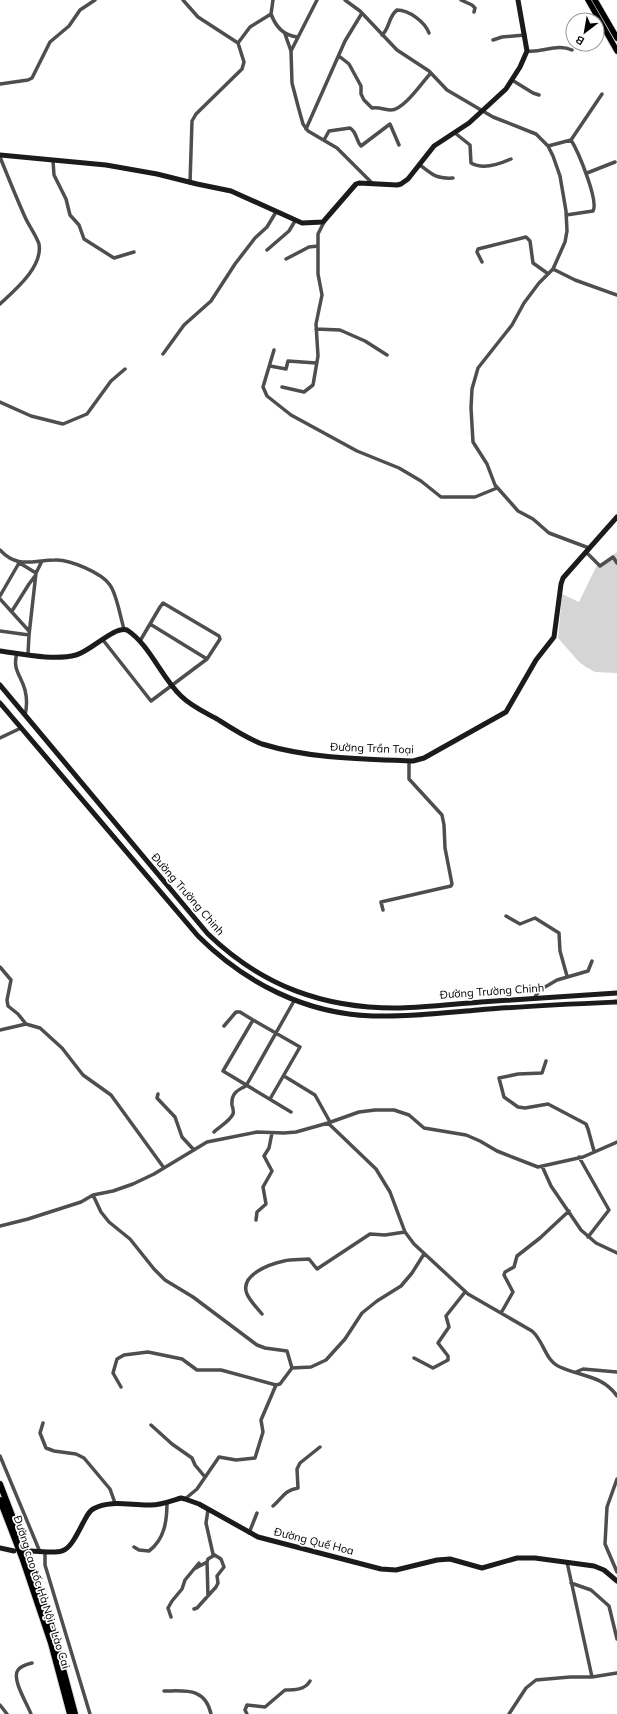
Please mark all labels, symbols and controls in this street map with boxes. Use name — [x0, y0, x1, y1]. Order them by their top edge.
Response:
north arrow — [565, 12, 605, 52]
text: B — [573, 32, 587, 49]
street label: Đường Trần Toại — [330, 740, 414, 756]
street label: Đường Trường Chinh — [148, 850, 228, 938]
street label: Đường Trường Chinh — [439, 980, 545, 1002]
street label: Đường cao tốc Hà Nội - Lào Cai — [11, 1514, 73, 1670]
street label: Đường Quế Hoa — [273, 1524, 355, 1558]

